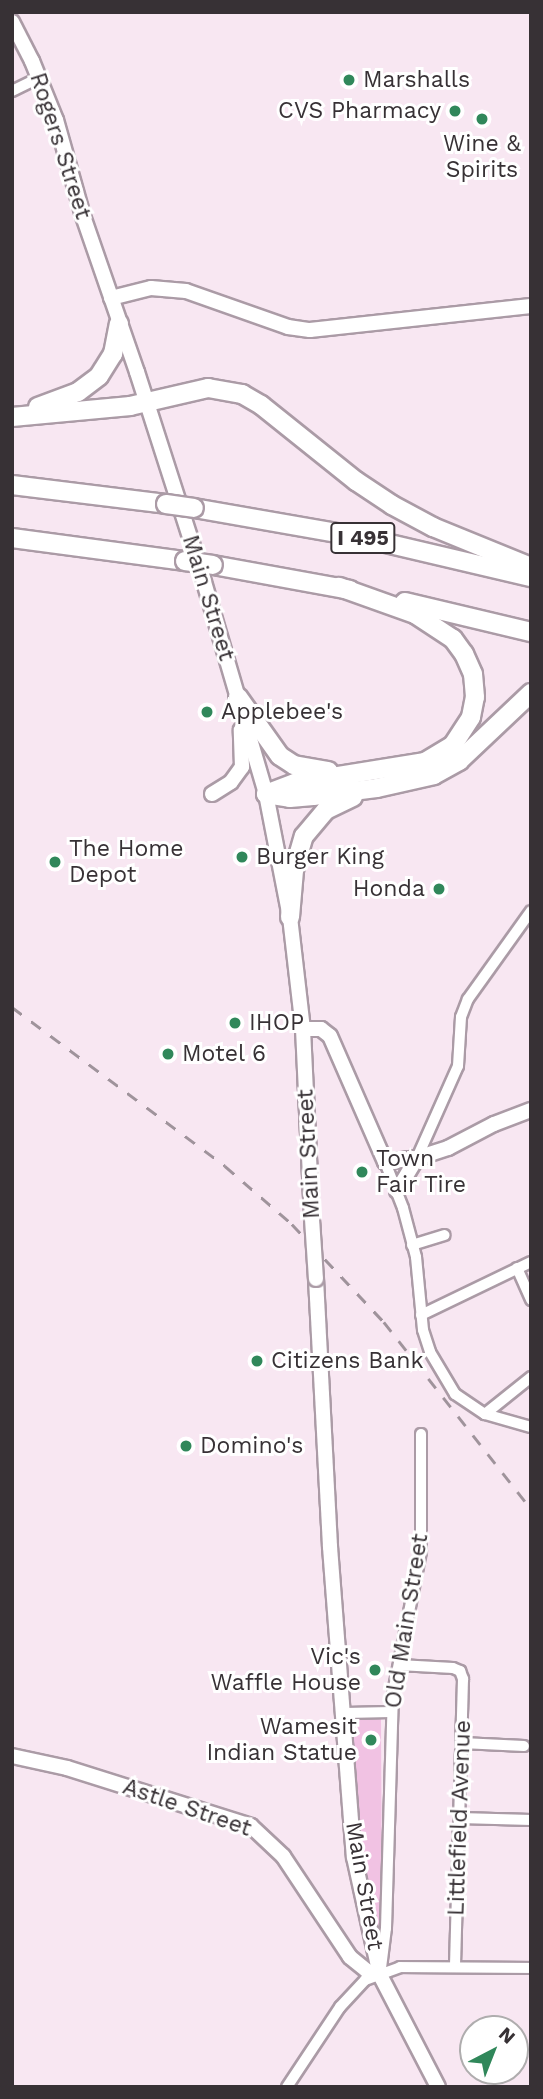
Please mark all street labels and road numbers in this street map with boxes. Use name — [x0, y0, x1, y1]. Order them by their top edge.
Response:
street label: Rogers Street — [23, 69, 97, 223]
road number: I 495 — [330, 520, 396, 556]
street label: Main Street — [176, 532, 240, 664]
street label: Main Street — [292, 1088, 326, 1220]
street label: Old Main Street — [380, 1532, 434, 1710]
street label: Littlefield Avenue — [443, 1719, 477, 1917]
street label: Astle Street — [119, 1773, 255, 1843]
street label: Main Street — [339, 1820, 389, 1952]

